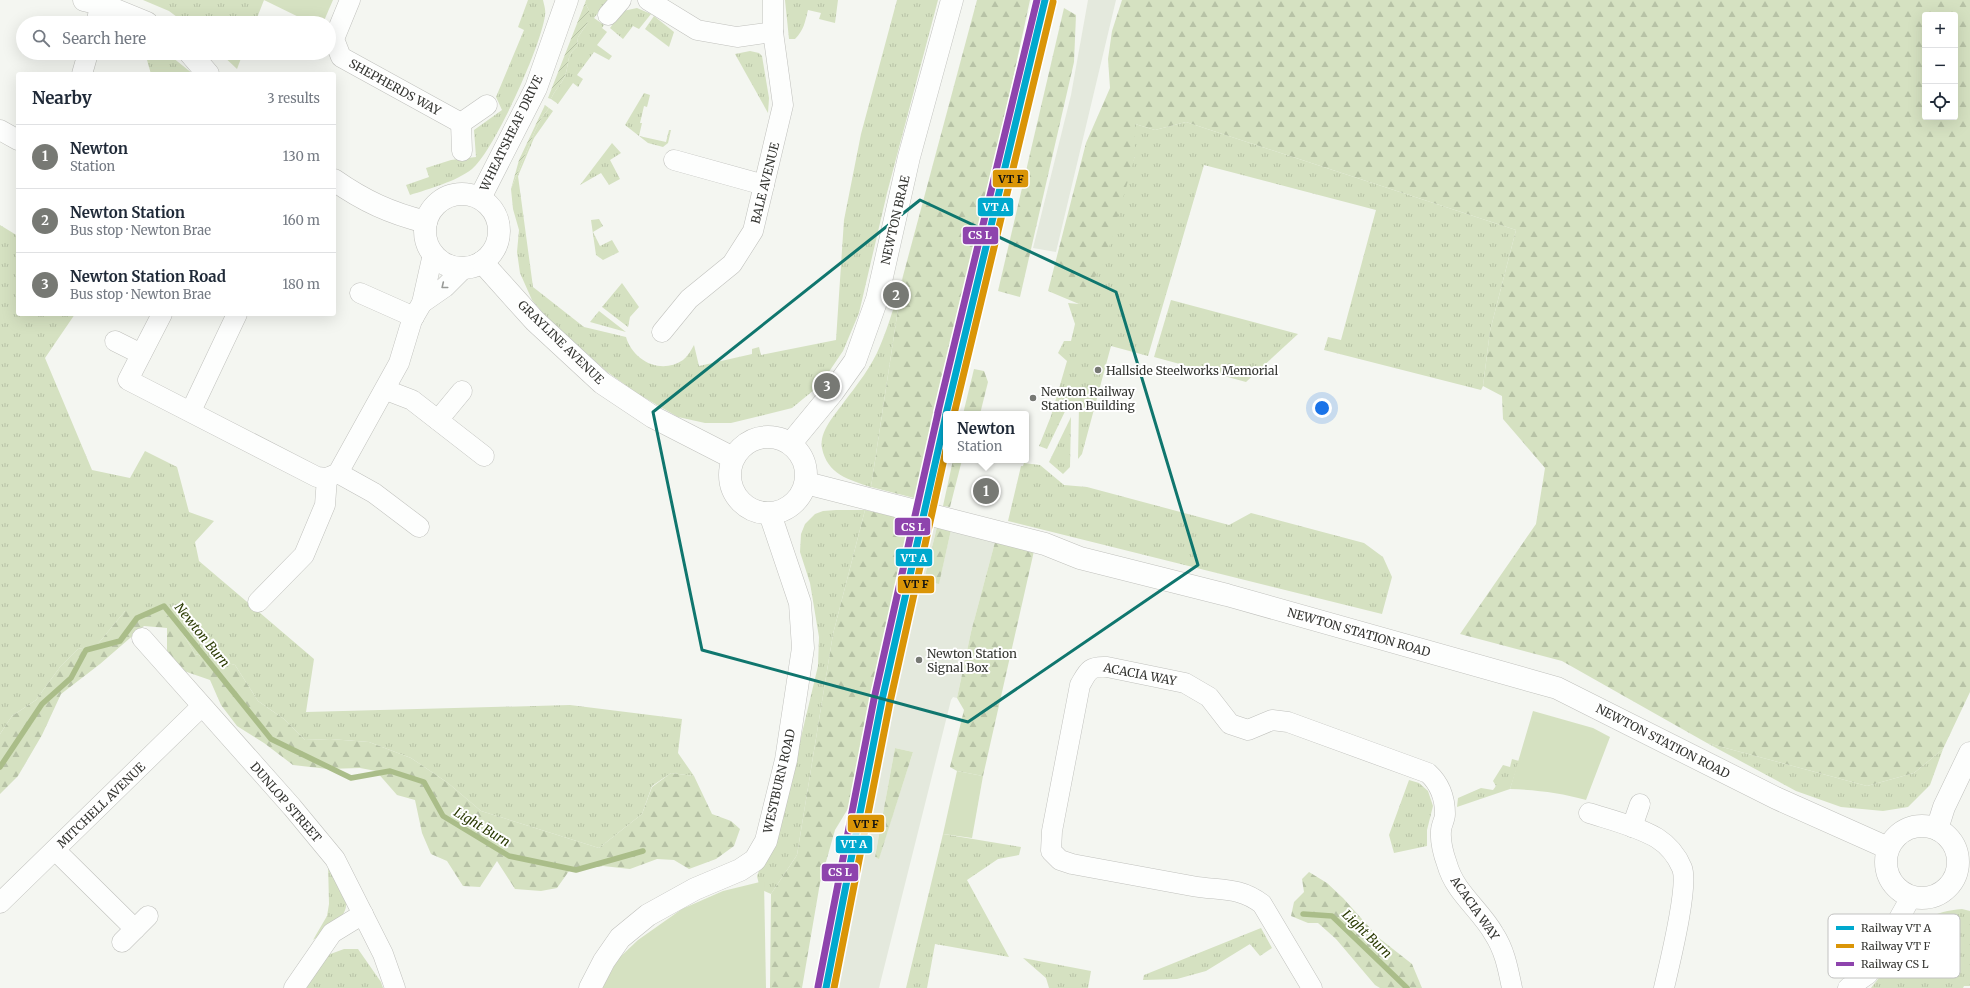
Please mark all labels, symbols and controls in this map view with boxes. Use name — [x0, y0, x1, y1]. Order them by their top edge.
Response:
map controls — [1922, 12, 1958, 120]
button: + — [1922, 12, 1958, 48]
search box — [16, 16, 336, 60]
icon: search — [30, 27, 52, 49]
text: Search here — [62, 29, 146, 48]
button: − — [1922, 48, 1958, 84]
street label: SHEPHERDS WAY — [346, 56, 444, 119]
street label: WHEATSHEAF DRIVE — [476, 72, 546, 194]
button: locate — [1922, 84, 1958, 120]
text: Nearby — [32, 87, 92, 109]
text: 3 results — [267, 90, 320, 107]
text: Newton — [70, 139, 128, 158]
street label: BALE AVENUE — [748, 140, 782, 225]
text: 1 — [42, 148, 48, 165]
text: 130 m — [283, 148, 320, 165]
text: Station — [70, 158, 115, 175]
line badge: VT F — [992, 169, 1029, 188]
text: VT F — [997, 172, 1024, 186]
street label: NEWTON BRAE — [877, 174, 913, 266]
line badge: VT A — [977, 197, 1014, 217]
text: VT A — [982, 200, 1009, 214]
text: Newton Station — [70, 203, 185, 222]
text: 2 — [41, 212, 49, 229]
text: 160 m — [282, 212, 320, 229]
text: Bus stop · Newton Brae — [70, 222, 211, 239]
line badge: CS L — [962, 226, 999, 245]
text: CS L — [968, 228, 992, 242]
text: Newton Station Road — [70, 267, 226, 286]
text: 3 — [41, 276, 49, 293]
text: 180 m — [282, 276, 320, 293]
pin: 2 — [883, 280, 909, 310]
one-way arrow — [442, 282, 449, 289]
text: Bus stop · Newton Brae — [70, 286, 211, 303]
street label: GRAYLINE AVENUE — [515, 297, 607, 387]
place label: Hallside Steelworks Memorial — [1106, 363, 1278, 378]
marker: Hallside Steelworks Memorial — [1093, 365, 1103, 375]
pin: 3 — [814, 371, 840, 401]
place label: Newton Railway Station Building — [1041, 384, 1136, 413]
marker: Newton Railway Station Building — [1028, 393, 1038, 403]
your location — [1312, 398, 1332, 418]
popup — [943, 411, 1029, 463]
text: Newton — [957, 419, 1015, 438]
text: Station — [957, 438, 1002, 455]
pin: 1 — [973, 476, 999, 506]
line badge: CS L — [894, 517, 931, 536]
text: CS L — [901, 520, 925, 534]
line badge: VT A — [895, 548, 933, 567]
text: VT A — [900, 551, 927, 565]
line badge: VT F — [897, 575, 935, 594]
text: VT F — [902, 577, 929, 591]
water label: Newton Burn — [171, 599, 233, 671]
street label: NEWTON STATION ROAD — [1286, 604, 1432, 660]
place label: Newton Station Signal Box — [927, 646, 1017, 675]
marker: Newton Station Signal Box — [914, 655, 924, 665]
street label: ACACIA WAY — [1101, 659, 1178, 689]
street label: NEWTON STATION ROAD — [1594, 701, 1732, 781]
street label: WESTBURN ROAD — [759, 727, 798, 836]
street label: MITCHELL AVENUE — [54, 759, 148, 851]
street label: DUNLOP STREET — [247, 759, 325, 845]
water label: Light Burn — [451, 804, 513, 850]
line badge: VT F — [847, 814, 885, 833]
text: VT F — [852, 817, 879, 831]
line badge: VT A — [835, 835, 873, 854]
text: VT A — [840, 837, 867, 851]
line badge: CS L — [821, 863, 859, 882]
text: CS L — [828, 865, 852, 879]
street label: ACACIA WAY — [1447, 872, 1503, 943]
water label: Light Burn — [1339, 906, 1396, 962]
legend — [1828, 914, 1960, 978]
text: Railway VT A — [1861, 921, 1931, 935]
text: Railway VT F — [1861, 939, 1930, 953]
text: Railway CS L — [1861, 957, 1929, 971]

